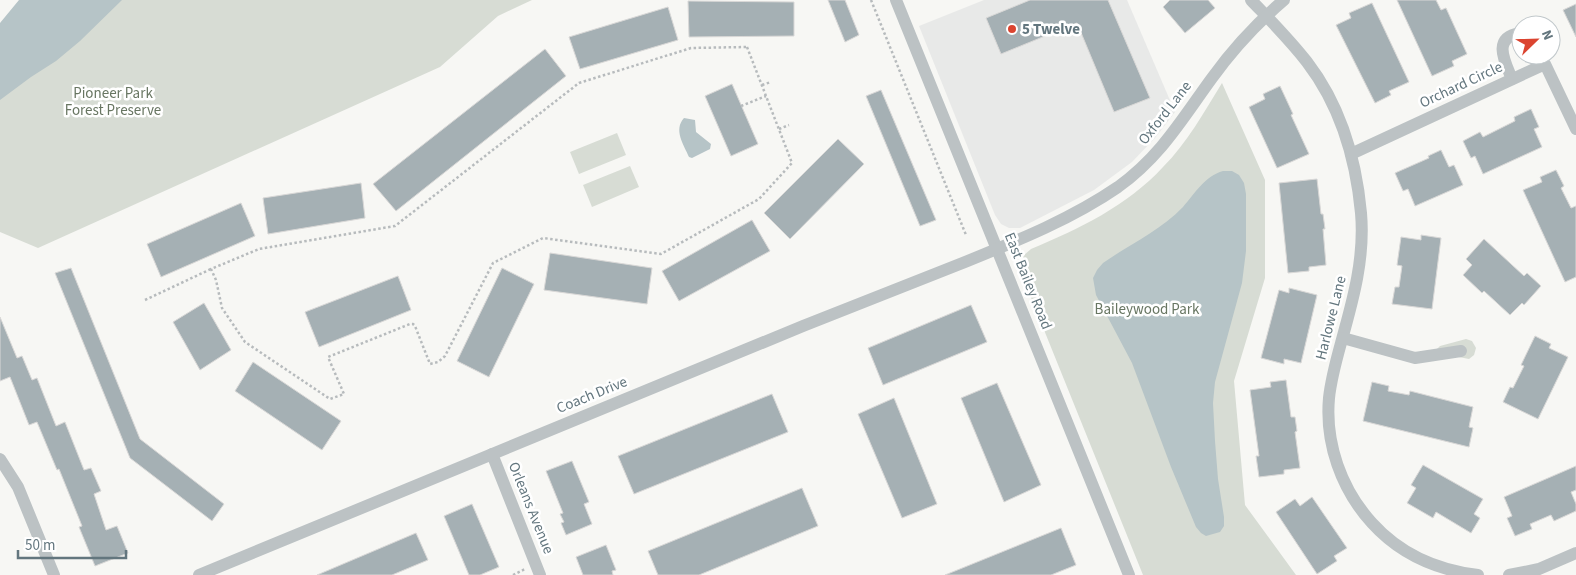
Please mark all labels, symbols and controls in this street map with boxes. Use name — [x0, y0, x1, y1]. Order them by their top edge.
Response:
north arrow — [1511, 15, 1561, 65]
place label: 5 Twelve — [1022, 19, 1080, 40]
marker: 5 Twelve — [1006, 23, 1018, 35]
text: N — [1536, 27, 1558, 44]
street label: Orchard Circle — [1416, 57, 1506, 113]
street label: Oxford Lane — [1133, 77, 1197, 149]
park label: Pioneer Park Forest Preserve — [65, 83, 161, 121]
street label: East Bailey Road — [999, 229, 1057, 333]
street label: Harlowe Lane — [1310, 274, 1352, 362]
park label: Baileywood Park — [1095, 299, 1200, 320]
street label: Coach Drive — [554, 371, 630, 419]
street label: Orleans Avenue — [503, 459, 559, 557]
scale bar — [18, 528, 125, 560]
text: 50 m — [25, 535, 55, 556]

